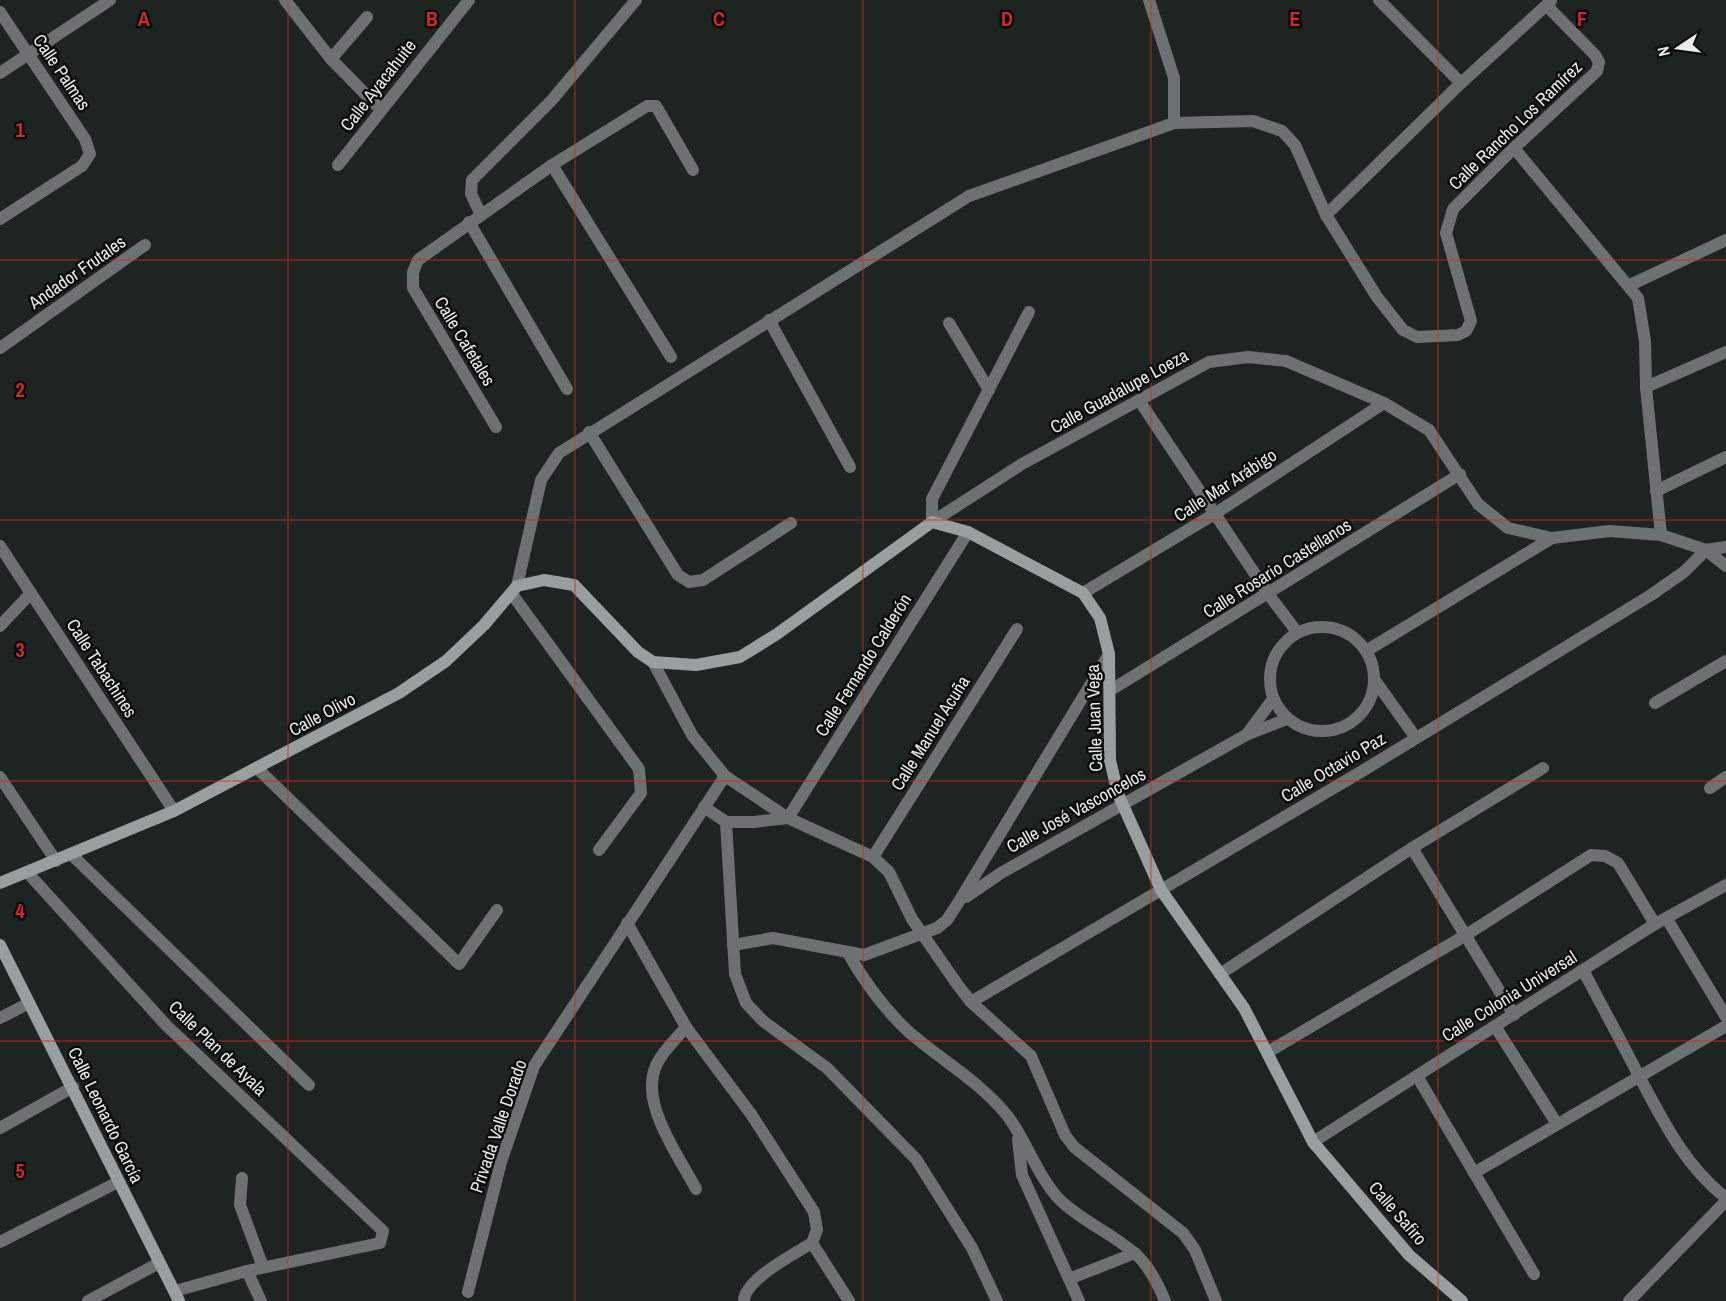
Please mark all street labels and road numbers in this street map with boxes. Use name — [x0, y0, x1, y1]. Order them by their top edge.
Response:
street label: Calle Palmas — [27, 29, 97, 115]
street label: Calle Ayacahuite — [334, 34, 422, 136]
street label: Calle Rancho Los Ramírez — [1443, 55, 1587, 195]
street label: Andador Frutales — [23, 229, 131, 315]
street label: Calle Cafetales — [429, 292, 501, 390]
street label: Calle Guadalupe Loeza — [1045, 343, 1193, 439]
street label: Calle Mar Arábigo — [1169, 442, 1281, 528]
street label: Calle Rosario Castellanos — [1198, 512, 1356, 624]
street label: Calle Fernando Calderón — [809, 589, 917, 741]
street label: Calle Tabachines — [61, 614, 143, 722]
street label: Calle Juan Vega — [1080, 664, 1108, 772]
street label: Calle Manuel Acuña — [885, 671, 975, 795]
street label: Calle Olivo — [284, 686, 360, 742]
street label: Calle Octavio Paz — [1276, 726, 1390, 808]
street label: Calle José Vasconcelos — [1002, 761, 1150, 859]
street label: Calle Colonia Universal — [1437, 944, 1581, 1048]
street label: Calle Plan de Ayala — [163, 995, 273, 1101]
street label: Calle Leonardo García — [62, 1043, 150, 1187]
street label: Privada Valle Dorado — [464, 1056, 532, 1196]
street label: Calle Safiro — [1363, 1176, 1433, 1250]

